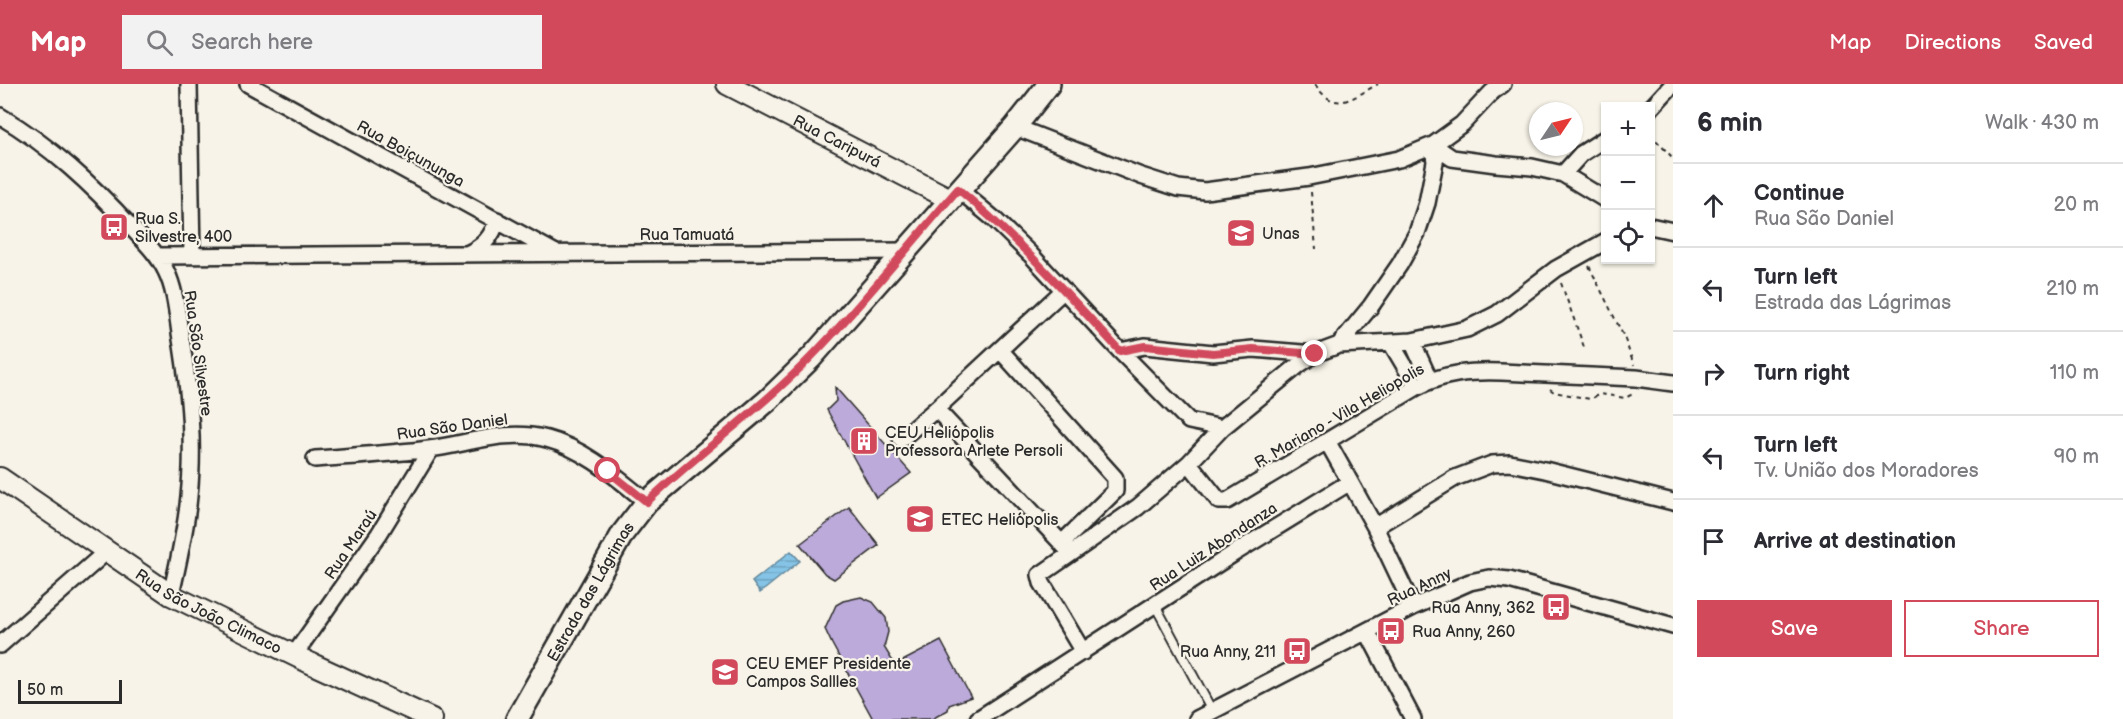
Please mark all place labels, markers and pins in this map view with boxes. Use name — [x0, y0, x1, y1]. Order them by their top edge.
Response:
place label: Rua S. Silvestre, 400 — [135, 210, 232, 247]
bus stop icon: Rua S. Silvestre, 400 — [98, 211, 130, 243]
school or university icon: Unas — [1225, 217, 1257, 249]
place label: Unas — [1262, 225, 1300, 244]
place label: CEU Heliópolis Professora Arlete Persoli — [885, 424, 1063, 461]
building icon: CEU Heliópolis Professora Arlete Persoli — [848, 425, 880, 457]
school or university icon: ETEC Heliópolis — [904, 503, 936, 535]
place label: ETEC Heliópolis — [941, 511, 1058, 530]
bus stop icon: Rua Anny, 362 — [1540, 591, 1572, 623]
place label: Rua Anny, 362 — [1431, 599, 1536, 618]
bus stop icon: Rua Anny, 260 — [1375, 615, 1407, 647]
place label: Rua Anny, 260 — [1412, 623, 1515, 642]
bus stop icon: Rua Anny, 211 — [1281, 635, 1313, 667]
place label: Rua Anny, 211 — [1180, 643, 1276, 662]
place label: CEU EMEF Presidente Campos Sallles — [746, 655, 911, 692]
school or university icon: CEU EMEF Presidente Campos Sallles — [709, 656, 741, 688]

